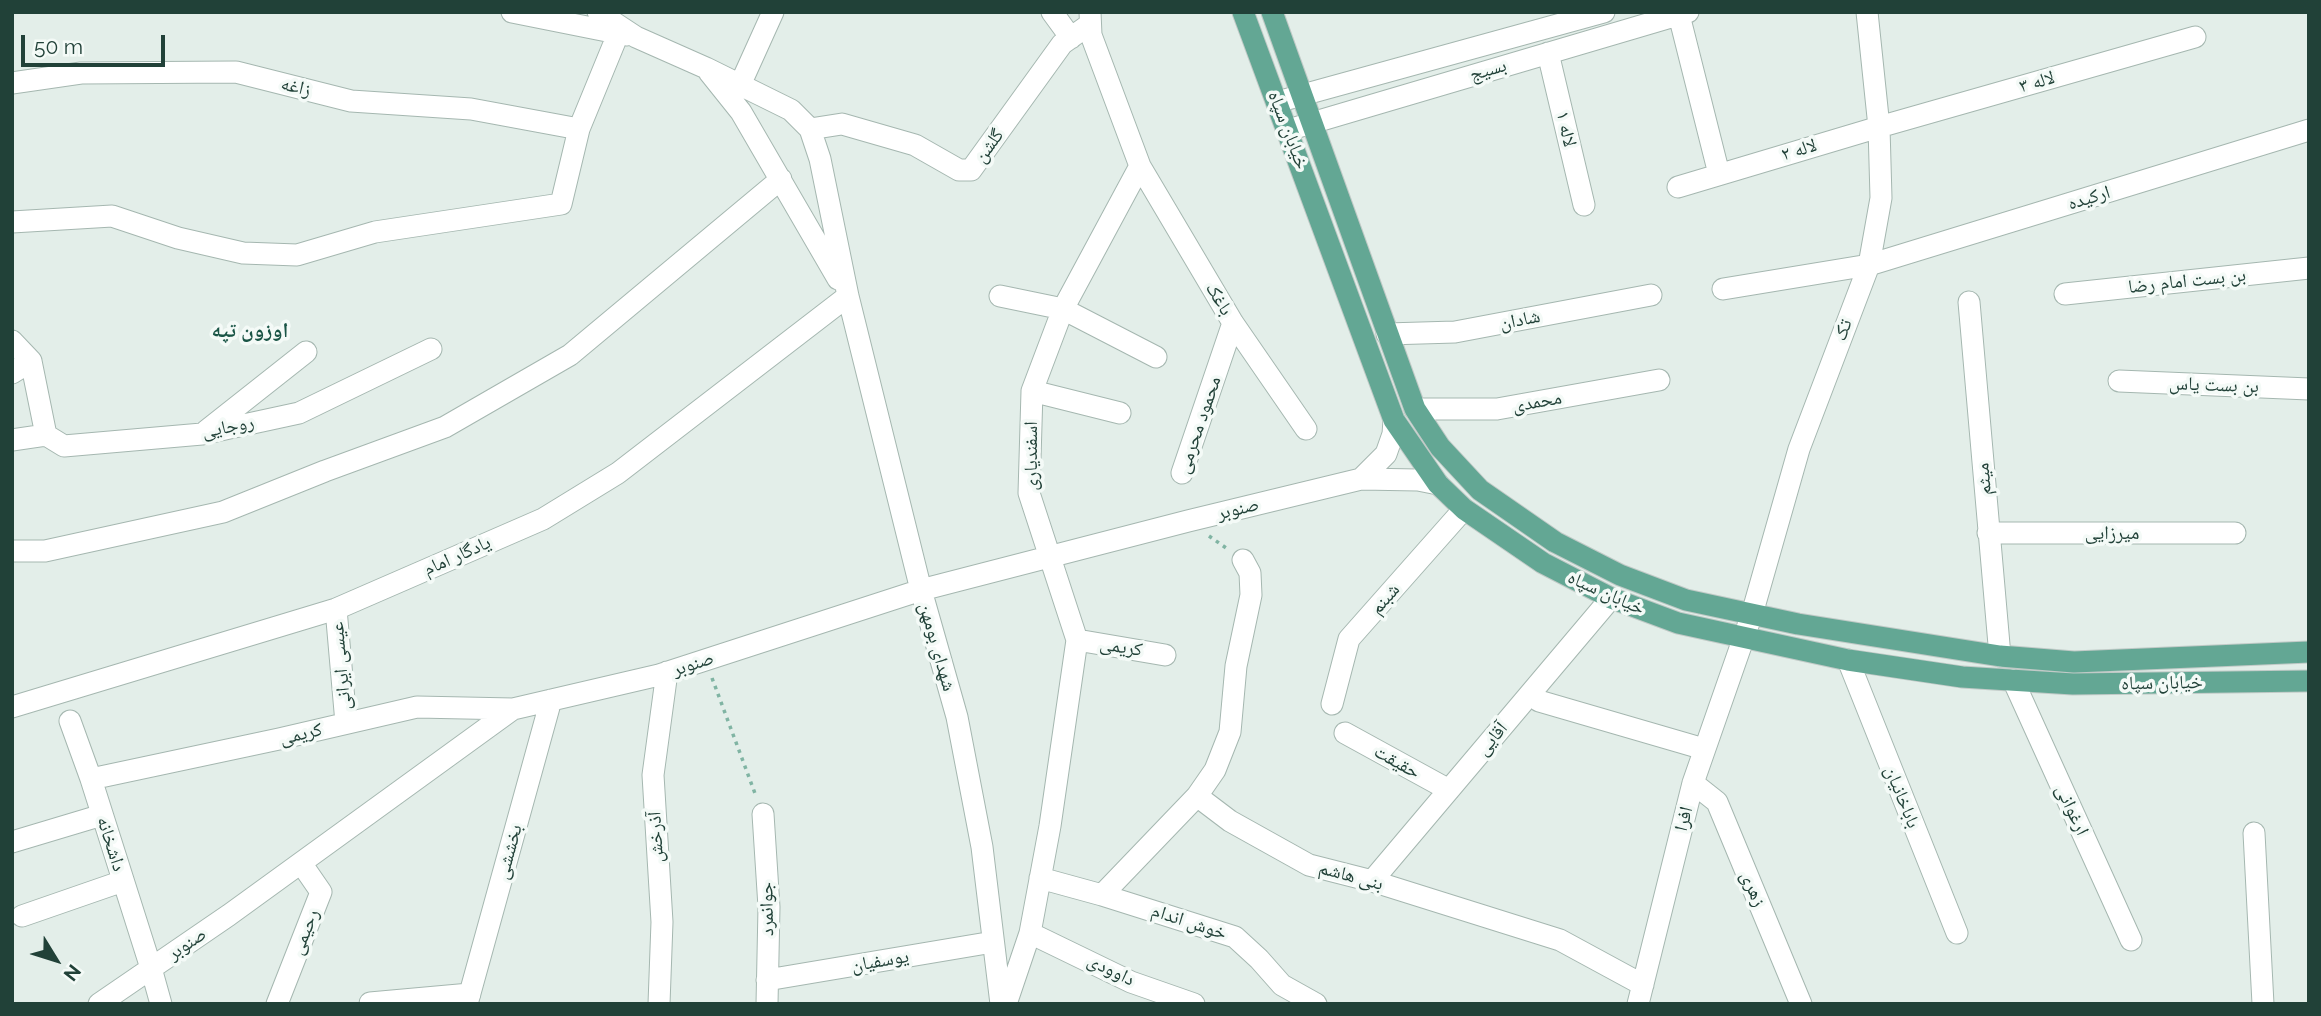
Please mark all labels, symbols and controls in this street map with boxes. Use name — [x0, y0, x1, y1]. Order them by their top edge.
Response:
scale bar — [24, 21, 168, 65]
text: 50 m — [34, 34, 83, 59]
street label: بسیج — [1467, 54, 1509, 86]
street label: لاله ۳ — [2017, 66, 2057, 98]
street label: زاغه — [279, 72, 313, 102]
street label: خیابان سپاه — [1263, 88, 1313, 172]
street label: لاله ۱ — [1551, 109, 1581, 149]
street label: گلشن — [969, 125, 1009, 167]
street label: لاله ۲ — [1779, 134, 1819, 166]
street label: ارکیده — [2065, 181, 2113, 215]
street label: بن بست امام رضا — [2127, 263, 2247, 299]
street label: باغک — [1200, 278, 1238, 320]
street label: شادان — [1498, 305, 1542, 335]
street label: تک — [1829, 316, 1857, 344]
district label: اوزون تپه — [211, 318, 289, 344]
street label: بن بست یاس — [2169, 372, 2259, 398]
street label: محمود محرمی — [1172, 373, 1226, 477]
street label: محمدی — [1510, 386, 1564, 418]
street label: روجایی — [200, 411, 256, 443]
street label: اسفندیاری — [1020, 421, 1042, 491]
street label: میثم — [1971, 462, 1997, 496]
street label: صنوبر — [1215, 493, 1261, 525]
street label: میرزایی — [2085, 522, 2139, 544]
street label: یادگار امام — [420, 531, 494, 581]
street label: خیابان سپاه — [1564, 566, 1648, 620]
street label: شبنم — [1365, 579, 1405, 619]
street label: شهدای بومهن — [914, 600, 960, 694]
street label: عیسی ایرانی — [326, 621, 356, 711]
street label: کریمی — [1098, 632, 1144, 662]
street label: صنوبر — [669, 647, 717, 681]
street label: خیابان سپاه — [2121, 671, 2203, 695]
street label: کریمی — [277, 718, 325, 750]
street label: آقایی — [1471, 718, 1513, 760]
street label: حقیقت — [1370, 740, 1424, 784]
street label: باباخانیان — [1879, 763, 1925, 831]
street label: ارغوانی — [2050, 781, 2094, 839]
street label: افرا — [1670, 804, 1698, 834]
street label: آذرخش — [643, 811, 669, 863]
street label: داشخانه — [91, 814, 131, 874]
street label: بخششی — [491, 822, 527, 882]
street label: بنی هاشم — [1316, 856, 1386, 896]
street label: زهری — [1735, 868, 1771, 910]
street label: جوانمرد — [755, 882, 779, 936]
street label: خوش اندام — [1149, 899, 1229, 945]
street label: رحیمی — [286, 906, 324, 958]
street label: صنوبر — [163, 923, 211, 965]
north arrow — [21, 925, 91, 995]
street label: یوسفیان — [849, 945, 911, 977]
street label: داوودی — [1084, 949, 1138, 991]
text: N — [59, 960, 86, 985]

